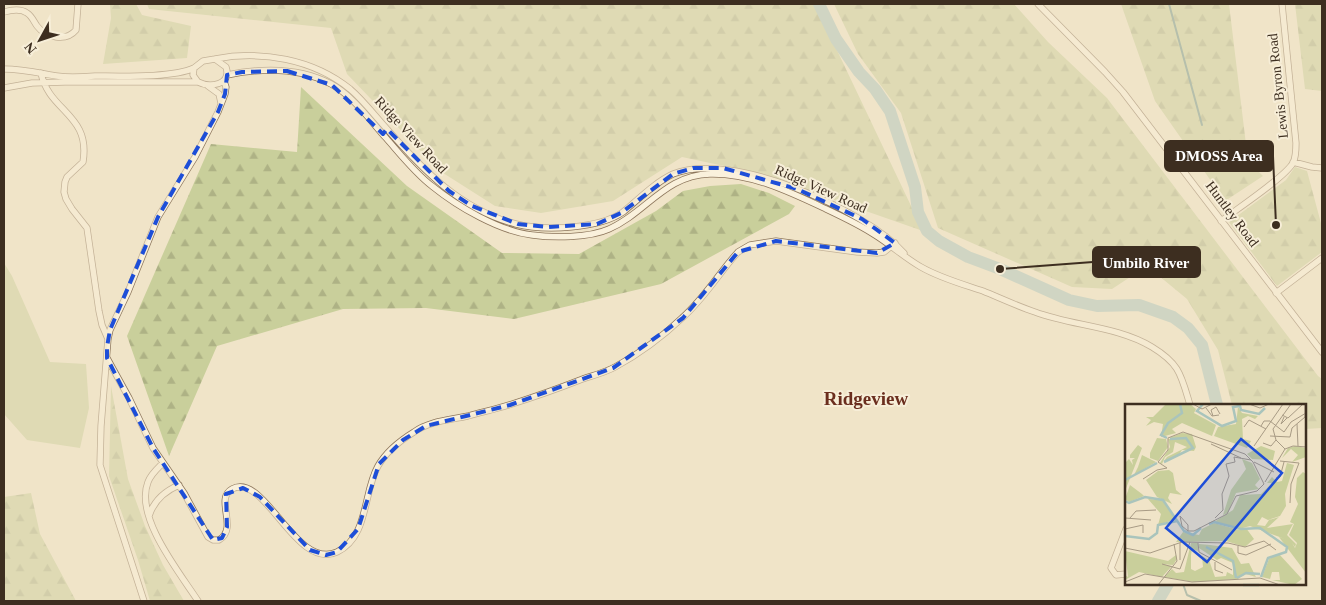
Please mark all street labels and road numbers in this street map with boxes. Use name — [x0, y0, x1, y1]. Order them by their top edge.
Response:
street label: Lewis Byron Road — [1265, 33, 1291, 139]
street label: Ridge View Road — [372, 94, 450, 176]
street label: Ridge View Road — [773, 162, 869, 216]
street label: Huntley Road — [1202, 178, 1262, 250]

